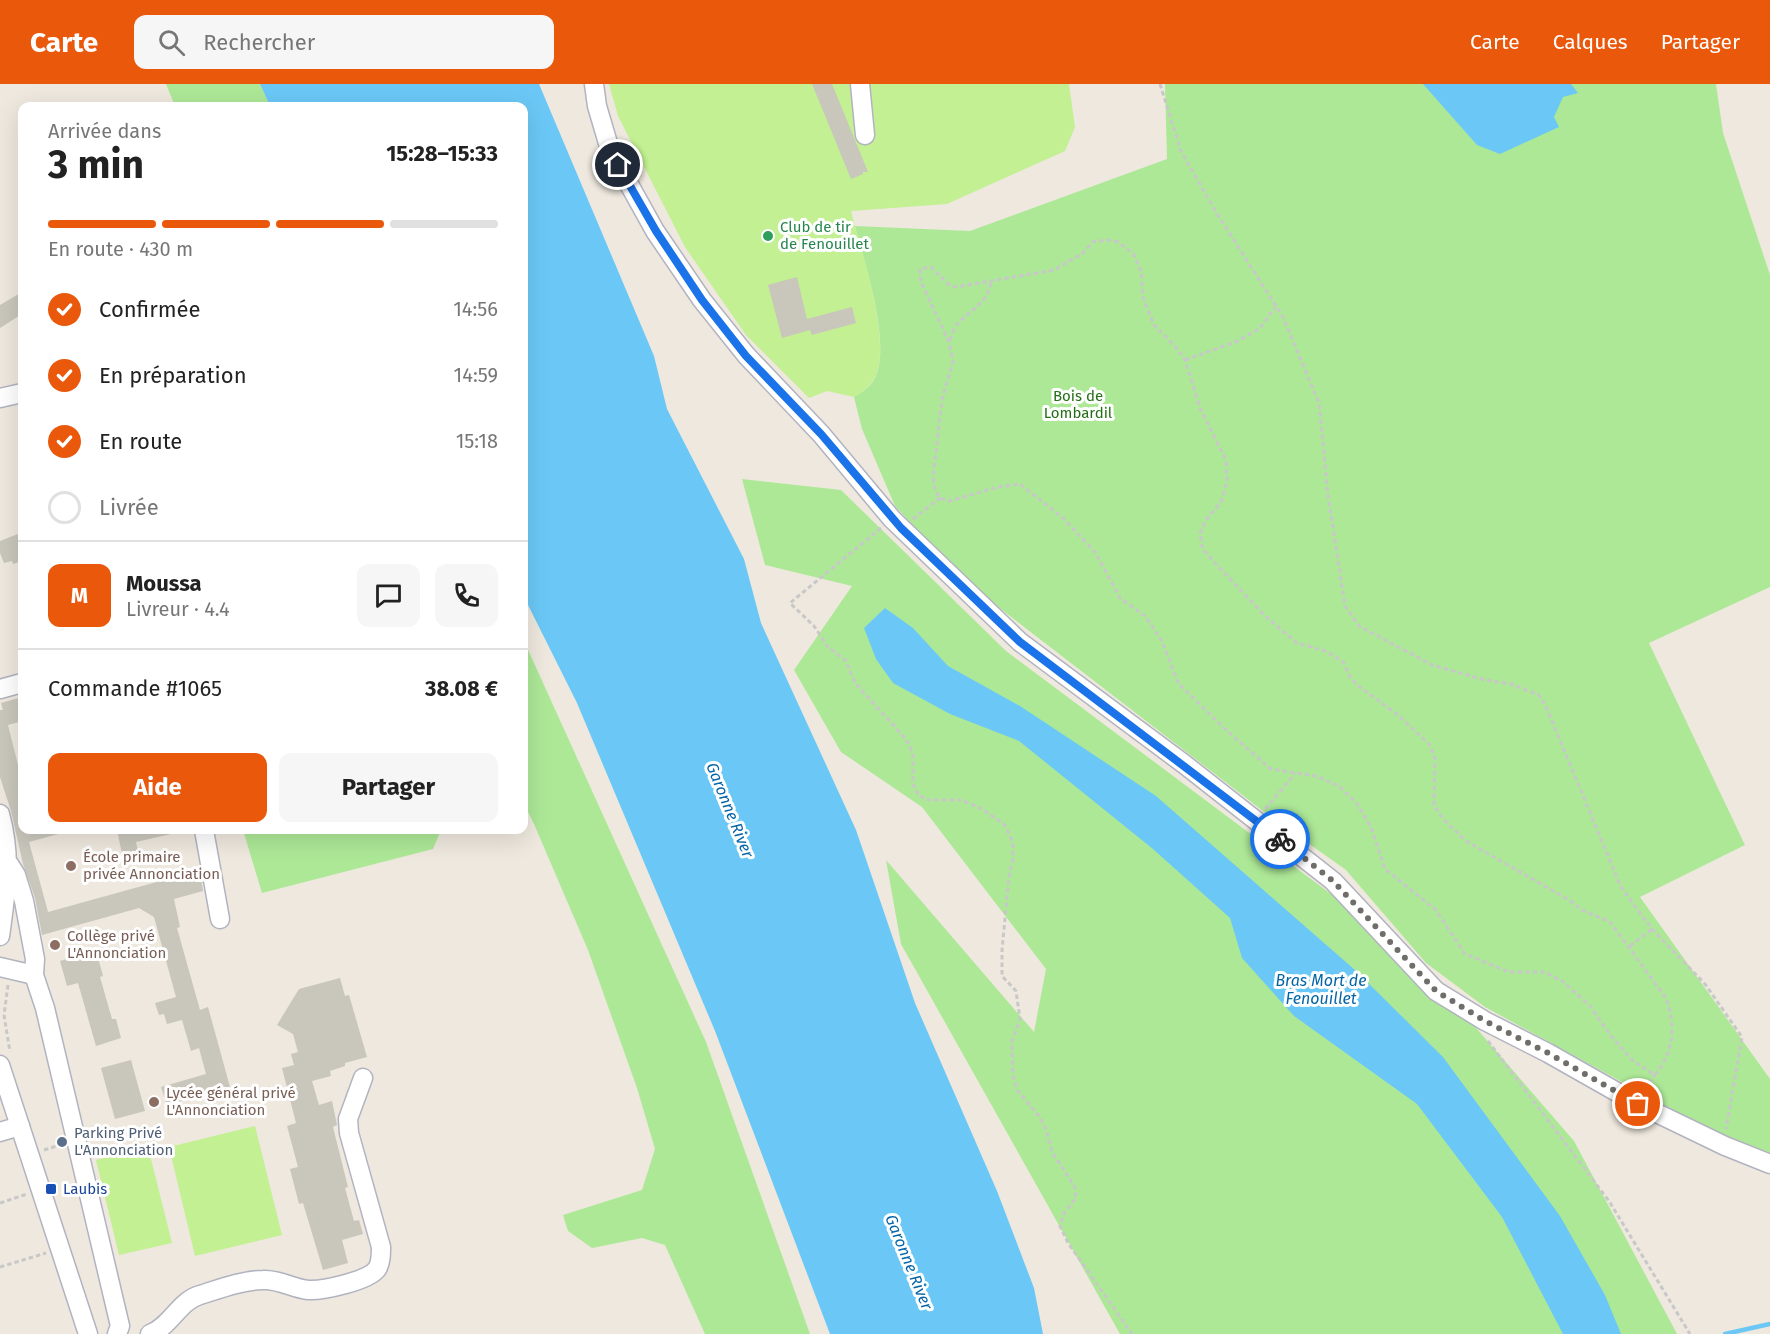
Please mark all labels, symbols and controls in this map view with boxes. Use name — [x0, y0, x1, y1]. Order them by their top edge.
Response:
search box — [134, 15, 554, 69]
text: Carte — [30, 26, 98, 59]
icon: search — [155, 26, 188, 59]
text: Rechercher — [203, 29, 315, 56]
text: Carte — [1470, 29, 1520, 55]
text: Calques — [1553, 29, 1628, 55]
text: Partager — [1661, 29, 1740, 55]
text: Arrivée dans — [48, 119, 161, 143]
pin — [592, 139, 643, 190]
text: 15:28–15:33 — [386, 140, 498, 167]
text: 3 min — [48, 142, 144, 188]
icon: home — [601, 148, 634, 181]
place label: Club de tir de Fenouillet — [780, 218, 870, 253]
marker: Club de tir de Fenouillet — [761, 229, 775, 243]
text: En route · 430 m — [48, 237, 193, 261]
icon: check — [48, 293, 81, 326]
text: Confirmée — [99, 296, 201, 323]
text: 14:56 — [453, 297, 498, 321]
icon: check — [48, 359, 81, 392]
text: En préparation — [99, 362, 247, 389]
text: 14:59 — [454, 363, 498, 387]
park label: Bois de Lombardil — [1044, 387, 1113, 422]
icon: check — [48, 425, 81, 458]
text: En route — [99, 428, 182, 455]
text: 15:18 — [456, 429, 498, 453]
text: Livrée — [99, 494, 159, 521]
button: chat — [357, 564, 420, 627]
button: phone — [435, 564, 498, 627]
text: Moussa — [126, 570, 202, 597]
text: M — [71, 582, 88, 609]
text: Livreur · 4.4 — [126, 597, 230, 621]
text: Commande #1065 — [48, 675, 222, 702]
text: 38.08 € — [425, 675, 498, 702]
button: Aide — [48, 753, 267, 822]
button: Partager — [279, 753, 498, 822]
water label: Garonne River — [702, 760, 758, 861]
courier — [1250, 809, 1310, 869]
icon: bike — [1264, 823, 1297, 856]
place label: École primaire privée Annonciation — [83, 848, 220, 883]
marker: École primaire privée Annonciation — [64, 859, 78, 873]
place label: Collège privé L'Annonciation — [67, 927, 166, 962]
marker: Collège privé L'Annonciation — [48, 938, 62, 952]
water label: Bras Mort de Fenouillet — [1275, 971, 1367, 1008]
pin — [1612, 1078, 1663, 1129]
place label: Lycée général privé L'Annonciation — [166, 1084, 296, 1119]
icon: bag — [1621, 1087, 1654, 1120]
marker: Lycée général privé L'Annonciation — [147, 1095, 161, 1109]
place label: Parking Privé L'Annonciation — [74, 1124, 173, 1159]
marker: Parking Privé L'Annonciation — [55, 1135, 69, 1149]
place label: Laubis — [63, 1180, 107, 1198]
marker: Laubis — [44, 1182, 58, 1196]
water label: Garonne River — [881, 1212, 937, 1313]

